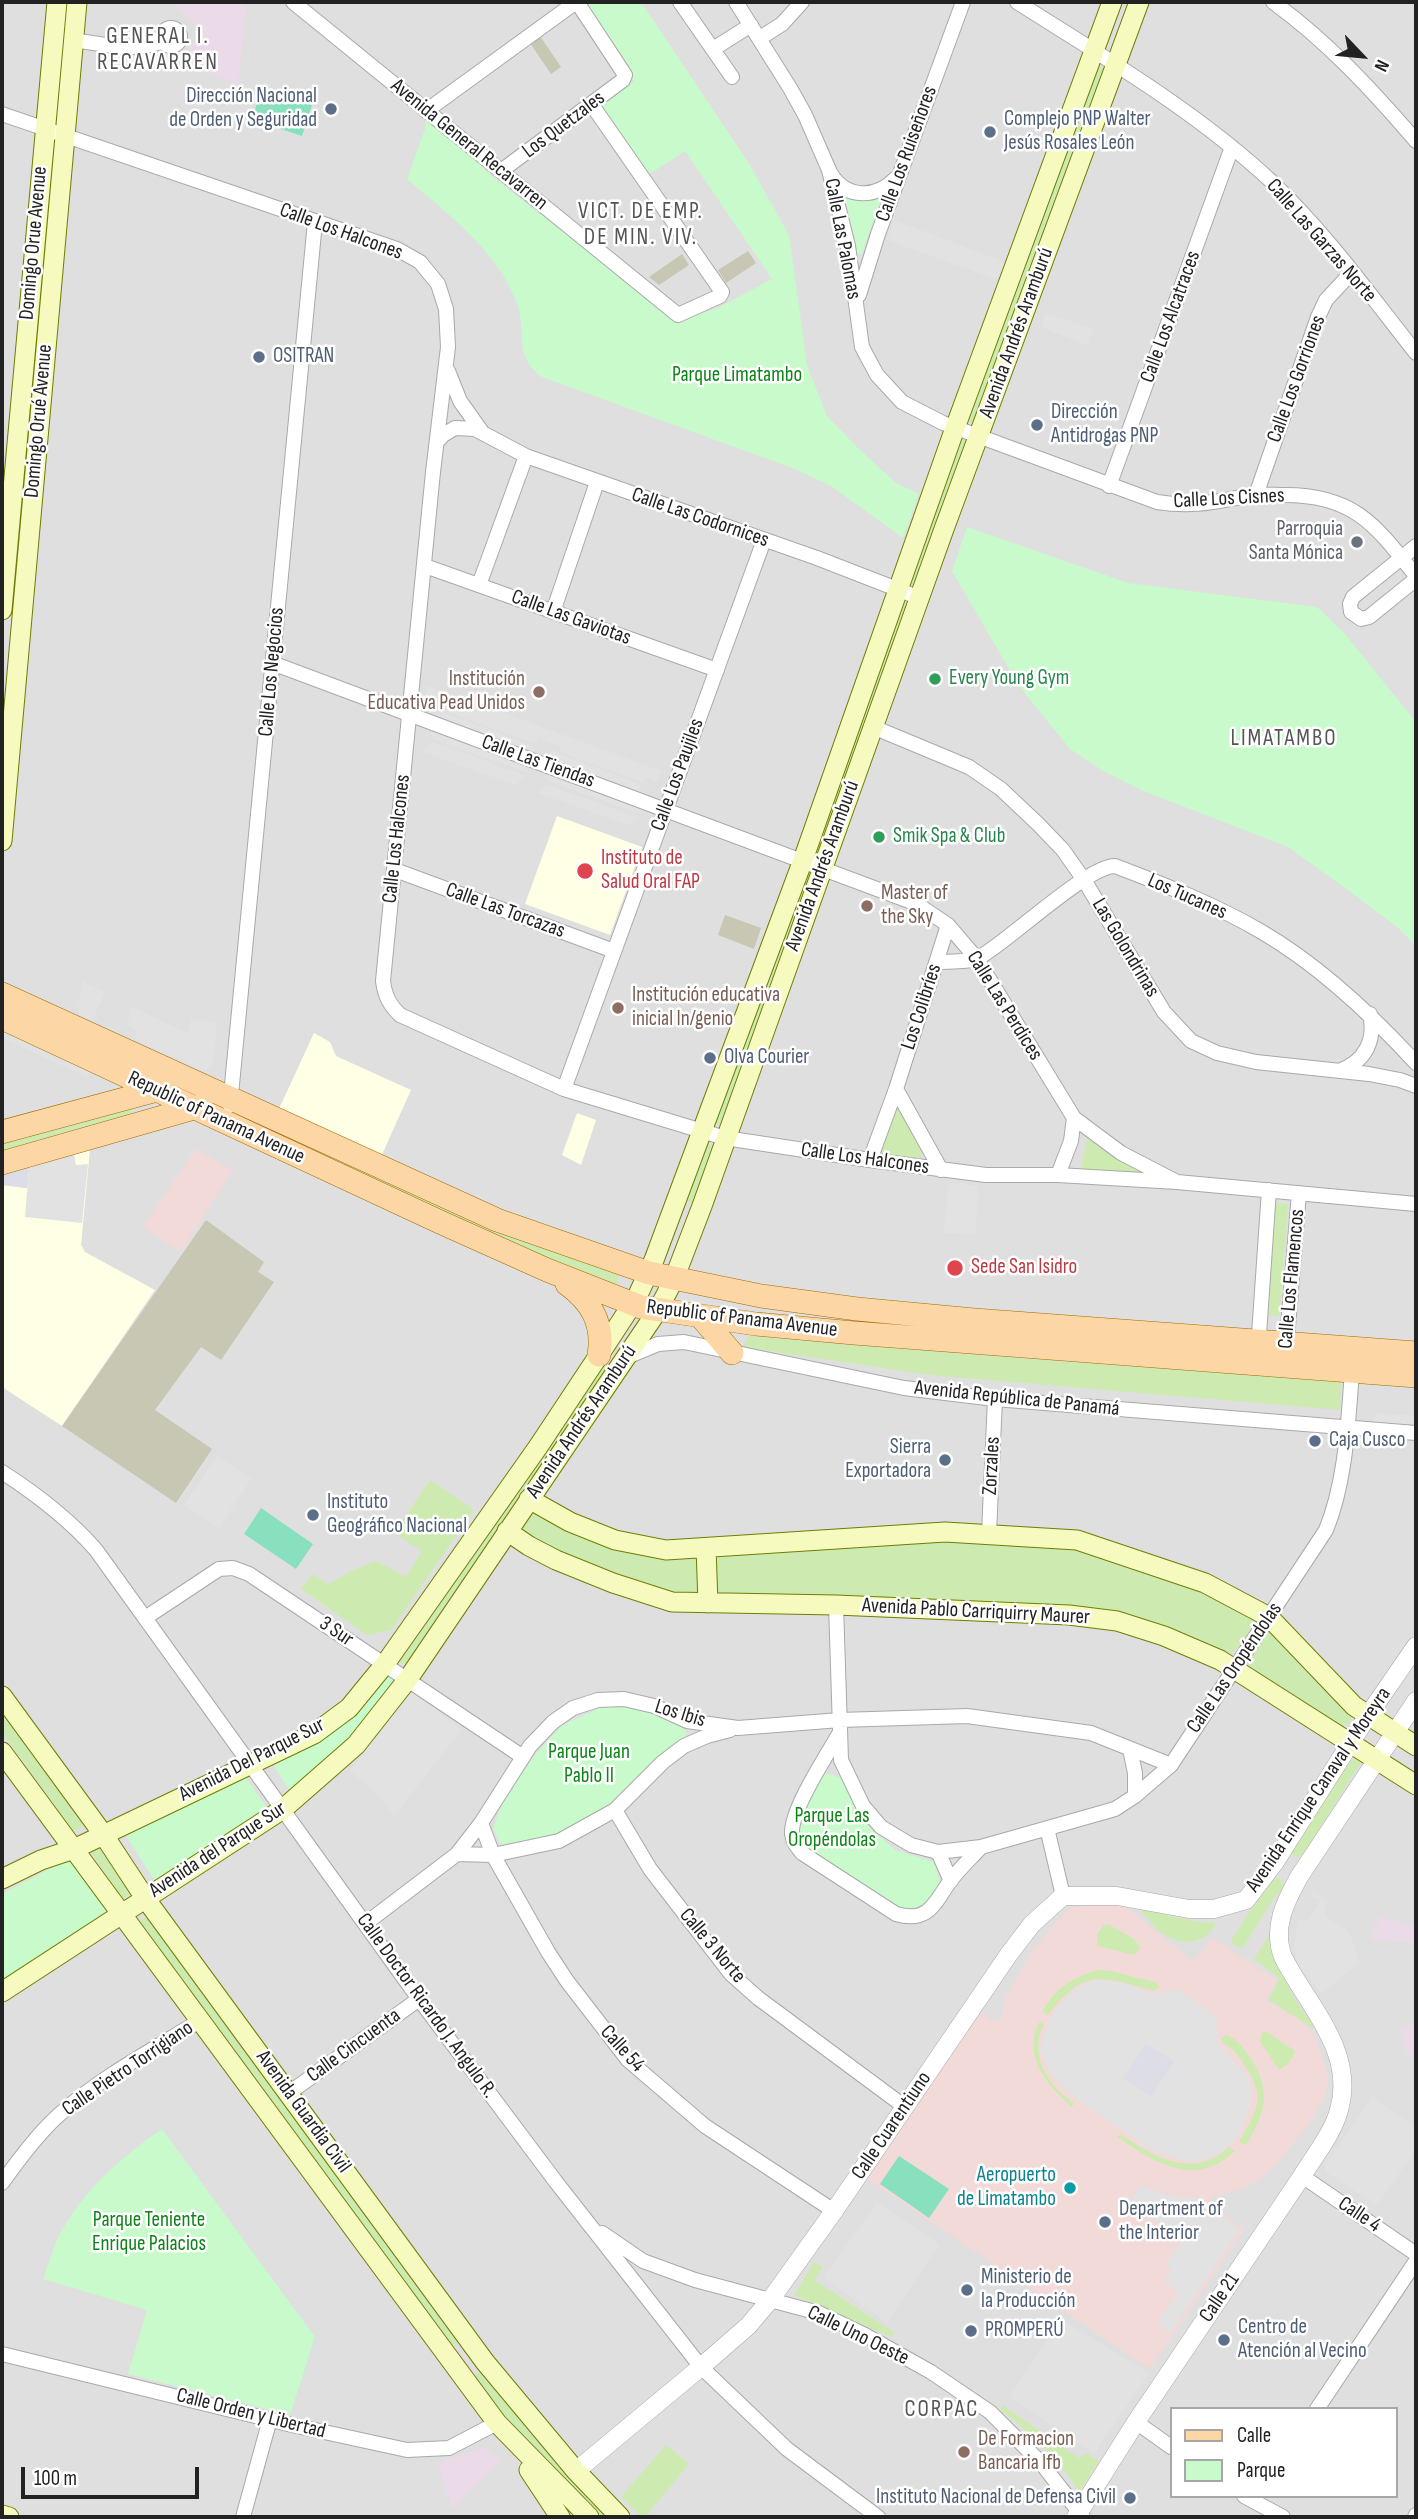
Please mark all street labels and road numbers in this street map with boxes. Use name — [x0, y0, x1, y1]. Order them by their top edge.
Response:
street label: Avenida General Recavarren — [385, 74, 553, 216]
street label: Calle Los Ruiseñores — [871, 83, 943, 225]
street label: Los Quetzales — [518, 86, 610, 164]
street label: Domingo Orue Avenue — [15, 165, 53, 321]
street label: Calle Las Garzas Norte — [1260, 174, 1382, 308]
street label: Calle Las Palomas — [818, 176, 866, 302]
street label: Calle Los Halcones — [276, 198, 406, 266]
street label: Avenida Andrés Aramburú — [974, 244, 1060, 422]
street label: Calle Los Alcatraces — [1135, 248, 1207, 386]
street label: Calle Los Gorriones — [1262, 312, 1332, 446]
street label: Domingo Orué Avenue — [20, 343, 58, 499]
street label: Calle Las Codornices — [628, 483, 772, 553]
street label: Calle Los Cisnes — [1173, 484, 1285, 514]
street label: Calle Las Gaviotas — [508, 585, 634, 651]
street label: Calle Los Negocios — [254, 606, 290, 738]
street label: Calle Los Paujiles — [646, 715, 710, 835]
street label: Calle Las Tiendas — [478, 730, 598, 794]
street label: Calle Los Halcones — [378, 773, 416, 905]
street label: Avenida Andrés Aramburú — [780, 777, 866, 955]
street label: Los Tucanes — [1143, 868, 1231, 926]
street label: Calle Las Torcazas — [442, 878, 568, 944]
street label: Las Golondrinas — [1086, 894, 1164, 1002]
street label: Calle Las Perdices — [960, 947, 1048, 1065]
street label: Los Colibríes — [896, 961, 948, 1053]
street label: Republic of Panama Avenue — [124, 1066, 308, 1170]
street label: Calle Los Halcones — [799, 1138, 931, 1180]
street label: Calle Los Flamencos — [1273, 1208, 1311, 1350]
street label: Republic of Panama Avenue — [645, 1295, 839, 1343]
street label: Avenida Andrés Aramburú — [521, 1341, 643, 1503]
street label: Avenida República de Panamá — [913, 1376, 1121, 1422]
street label: Zorzales — [978, 1436, 1006, 1496]
street label: Avenida Pablo Carriquirry Maurer — [861, 1593, 1091, 1631]
street label: Calle Las Oropéndolas — [1182, 1598, 1288, 1738]
street label: 3 Sur — [314, 1612, 358, 1652]
street label: Avenida Enrique Canaval y Moreyra — [1241, 1683, 1397, 1897]
street label: Los Ibis — [652, 1694, 708, 1734]
street label: Avenida Del Parque Sur — [175, 1713, 329, 1807]
street label: Avenida del Parque Sur — [145, 1796, 291, 1904]
street label: Calle 3 Norte — [673, 1903, 751, 1989]
street label: Calle Doctor Ricardo J. Angulo R. — [351, 1909, 501, 2103]
street label: Calle Cincuenta — [302, 2004, 406, 2088]
street label: Calle Pietro Torrigiano — [58, 2016, 198, 2122]
street label: Calle 54 — [594, 2020, 650, 2078]
street label: Avenida Guardia Civil — [250, 2046, 356, 2178]
street label: Calle Cuarentiuno — [847, 2067, 937, 2185]
street label: Calle 4 — [1333, 2192, 1385, 2238]
street label: Calle 21 — [1195, 2269, 1245, 2327]
street label: Calle Uno Oeste — [803, 2301, 913, 2371]
street label: Calle Orden y Libertad — [174, 2383, 328, 2445]

